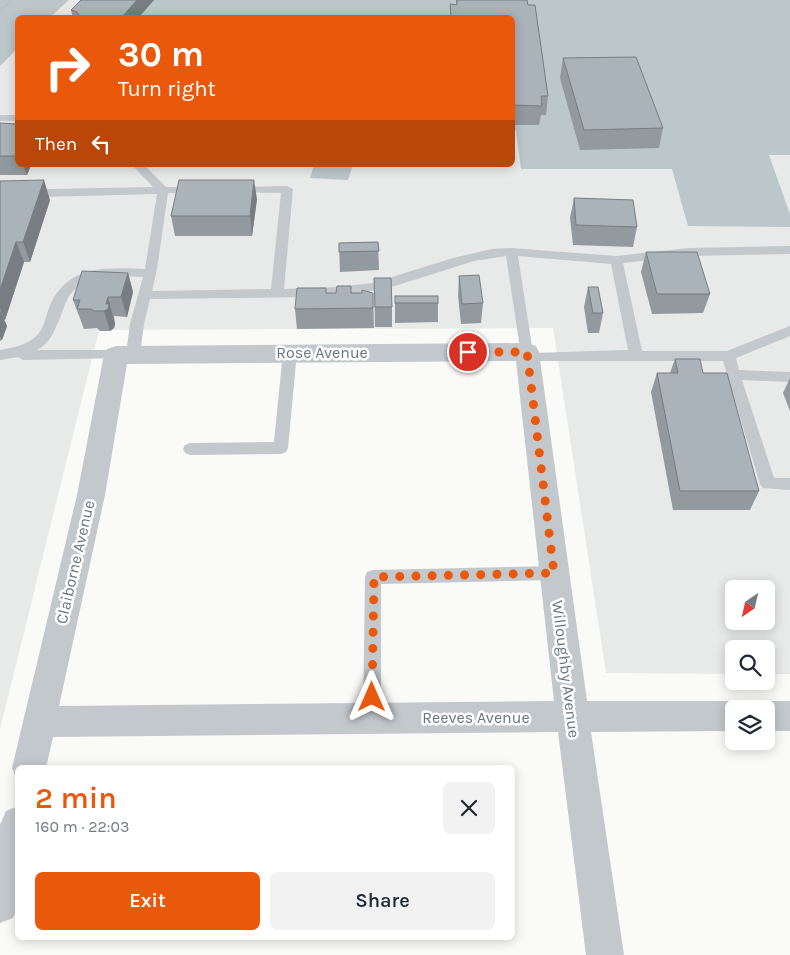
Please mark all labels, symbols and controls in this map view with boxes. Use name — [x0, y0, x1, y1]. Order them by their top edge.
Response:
text: 30 m — [118, 34, 204, 75]
icon: right — [35, 35, 100, 100]
text: Turn right — [118, 76, 216, 102]
icon: left — [87, 130, 115, 158]
text: Then — [35, 133, 77, 155]
pin — [447, 331, 489, 373]
icon: arrive — [454, 338, 482, 366]
street label: Rose Avenue — [276, 343, 368, 362]
street label: Claiborne Avenue — [52, 498, 98, 626]
north arrow — [725, 580, 775, 630]
map controls — [725, 580, 775, 750]
street label: Willoughby Avenue — [548, 599, 584, 739]
button: search — [725, 640, 775, 690]
position arrow — [345, 670, 397, 722]
button: layers — [725, 700, 775, 750]
street label: Reeves Avenue — [422, 708, 530, 727]
text: 2 min — [35, 780, 117, 816]
button: close — [443, 782, 495, 834]
text: 160 m · 22:03 — [35, 817, 129, 836]
button: Exit — [35, 872, 260, 930]
button: Share — [270, 872, 495, 930]

